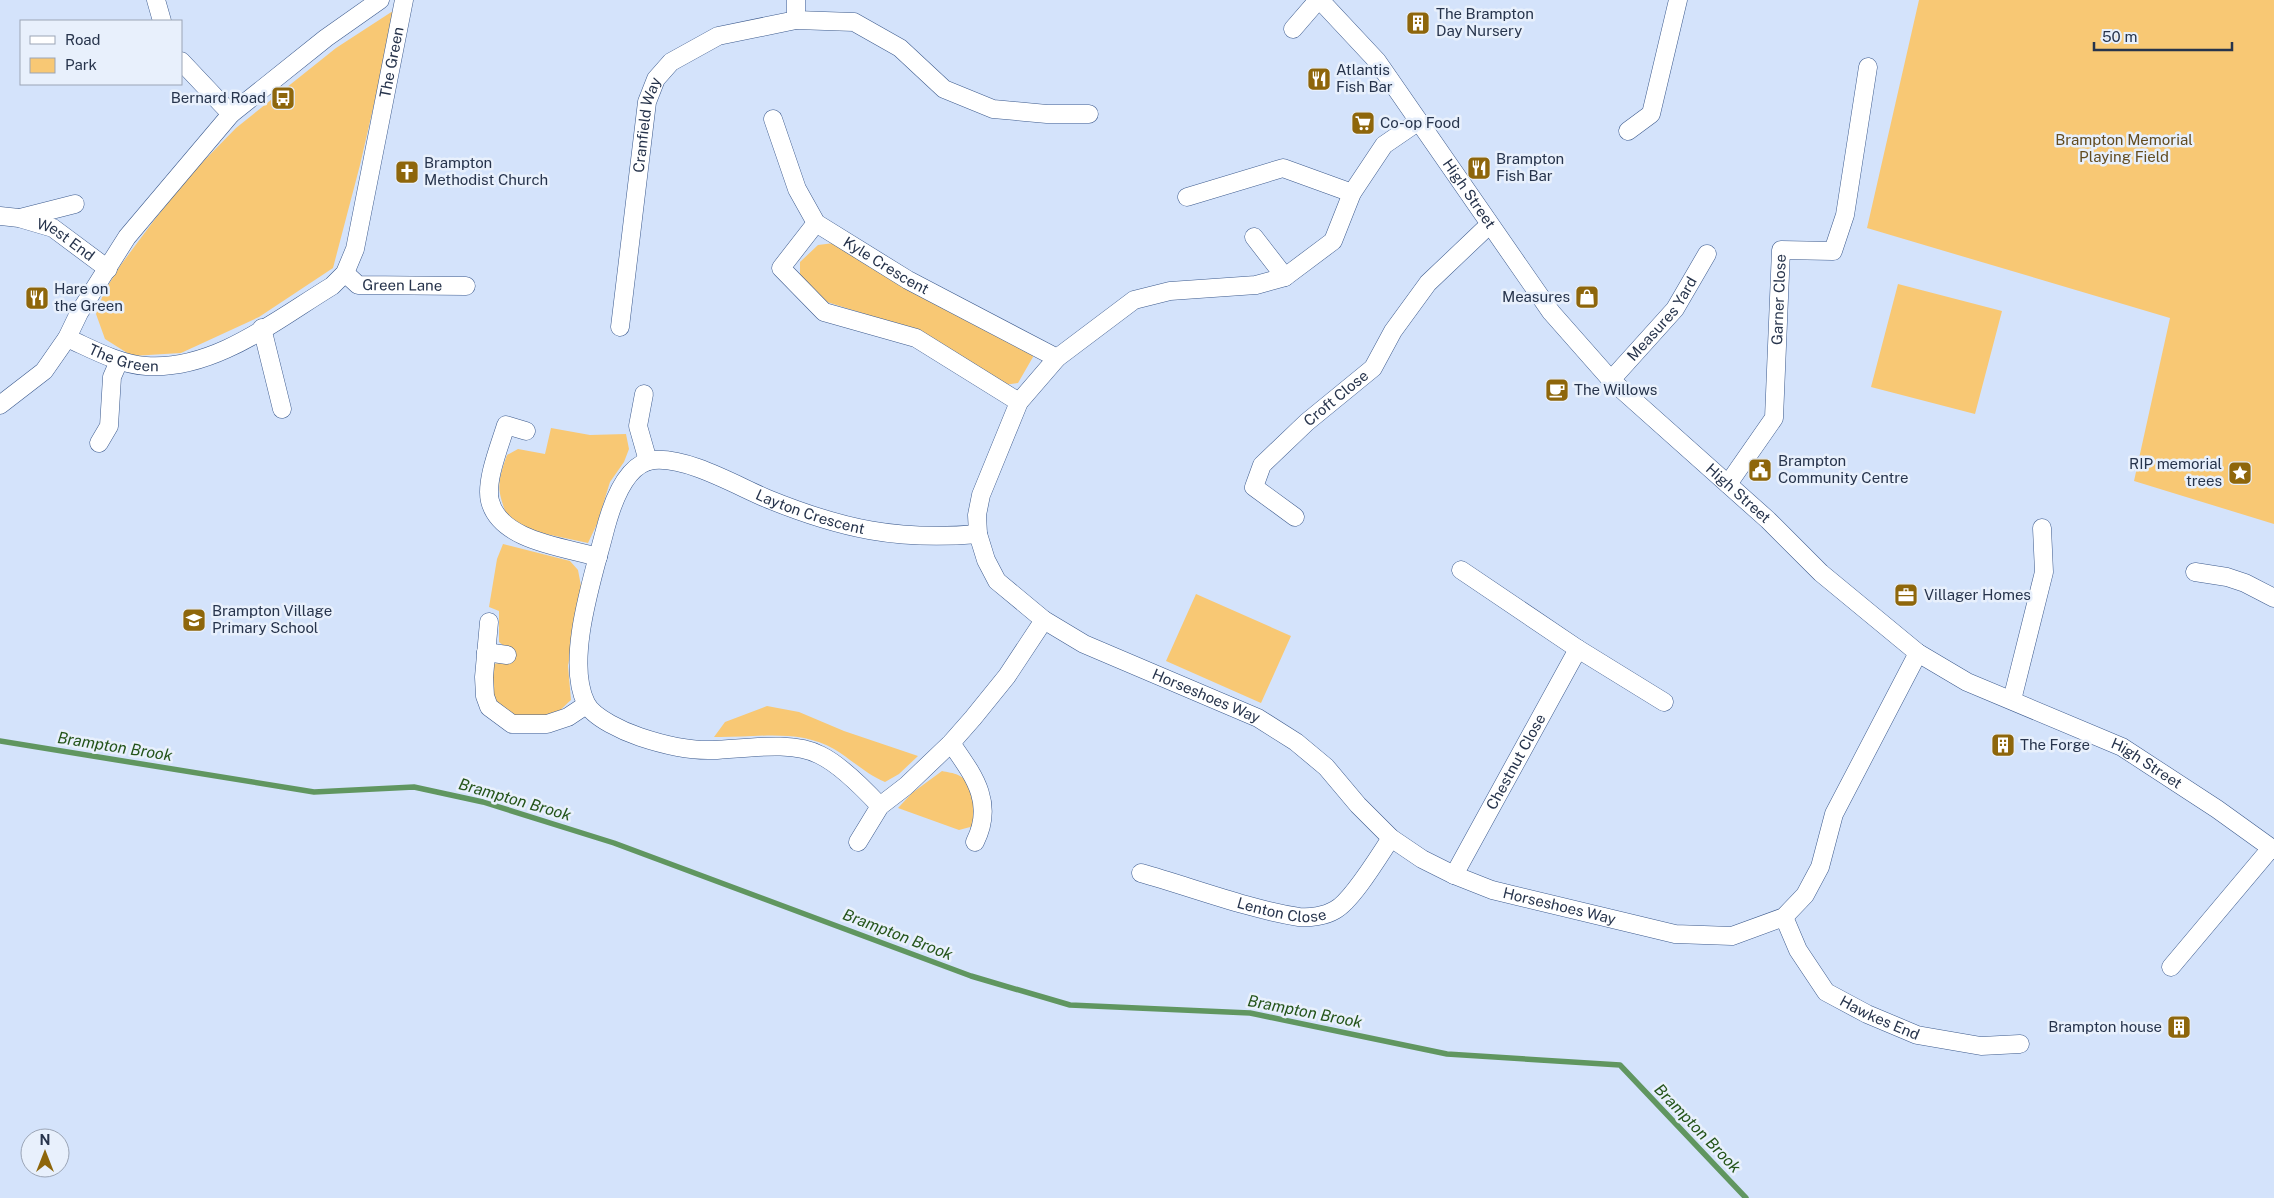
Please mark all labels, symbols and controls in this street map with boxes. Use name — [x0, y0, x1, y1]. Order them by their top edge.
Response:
place label: The Brampton Day Nursery — [1436, 5, 1534, 39]
building icon: The Brampton Day Nursery — [1405, 10, 1431, 36]
legend — [20, 20, 182, 85]
scale bar — [2094, 20, 2232, 52]
street label: The Green — [376, 25, 407, 99]
text: 50 m — [2102, 28, 2137, 45]
text: Road — [65, 31, 101, 48]
text: Park — [65, 56, 97, 73]
place label: Atlantis Fish Bar — [1336, 61, 1393, 95]
restaurant icon: Atlantis Fish Bar — [1306, 66, 1332, 92]
street label: Cranfield Way — [630, 75, 664, 174]
bus stop icon: Bernard Road — [270, 85, 296, 111]
place label: Bernard Road — [171, 89, 266, 106]
supermarket icon: Co-op Food — [1350, 110, 1376, 136]
place label: Co-op Food — [1380, 114, 1460, 131]
park label: Brampton Memorial Playing Field — [2055, 131, 2193, 165]
place label: Brampton Fish Bar — [1496, 150, 1564, 184]
place label: Brampton Methodist Church — [424, 154, 548, 188]
street label: High Street — [1439, 155, 1499, 232]
restaurant icon: Brampton Fish Bar — [1466, 155, 1492, 181]
church icon: Brampton Methodist Church — [394, 159, 420, 185]
street label: West End — [35, 215, 98, 264]
street label: Kyle Crescent — [840, 233, 932, 297]
street label: Garner Close — [1768, 254, 1789, 345]
street label: Measures Yard — [1623, 274, 1700, 364]
street label: Green Lane — [362, 276, 442, 294]
place label: Hare on the Green — [54, 280, 123, 314]
shop icon: Measures — [1574, 284, 1600, 310]
restaurant icon: Hare on the Green — [24, 285, 50, 311]
place label: Measures — [1502, 288, 1570, 305]
street label: The Green — [86, 340, 159, 374]
street label: Croft Close — [1300, 366, 1371, 429]
cafe icon: The Willows — [1544, 377, 1570, 403]
place label: The Willows — [1574, 381, 1657, 398]
place label: Brampton Community Centre — [1778, 452, 1909, 486]
place label: RIP memorial trees — [2129, 455, 2222, 489]
public building icon: Brampton Community Centre — [1747, 457, 1773, 483]
street label: High Street — [1703, 460, 1774, 526]
place icon: RIP memorial trees — [2227, 460, 2253, 486]
street label: Layton Crescent — [753, 486, 866, 537]
office icon: Villager Homes — [1893, 582, 1919, 608]
place label: Villager Homes — [1924, 586, 2031, 603]
place label: Brampton Village Primary School — [212, 602, 332, 636]
school or university icon: Brampton Village Primary School — [181, 607, 207, 633]
street label: Horseshoes Way — [1150, 665, 1263, 726]
street label: Chestnut Close — [1483, 711, 1549, 812]
water label: Brampton Brook — [56, 728, 174, 765]
building icon: The Forge — [1990, 732, 2016, 758]
street label: High Street — [2109, 734, 2185, 792]
place label: The Forge — [2020, 736, 2090, 753]
water label: Brampton Brook — [456, 774, 574, 825]
street label: Horseshoes Way — [1501, 884, 1618, 927]
street label: Lenton Close — [1235, 894, 1328, 925]
water label: Brampton Brook — [840, 905, 956, 964]
water label: Brampton Brook — [1246, 991, 1364, 1032]
street label: Hawkes End — [1837, 992, 1922, 1043]
building icon: Brampton house — [2166, 1014, 2192, 1040]
place label: Brampton house — [2048, 1018, 2162, 1035]
water label: Brampton Brook — [1650, 1080, 1745, 1177]
north arrow — [20, 1128, 70, 1178]
text: N — [40, 1132, 50, 1148]

